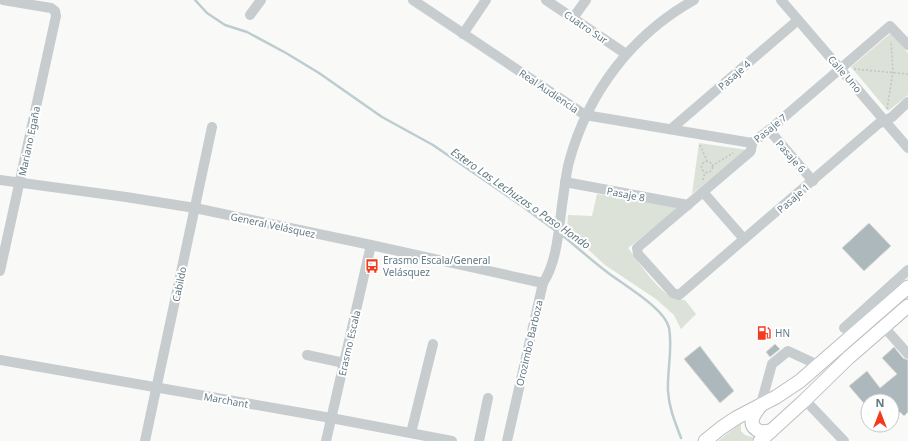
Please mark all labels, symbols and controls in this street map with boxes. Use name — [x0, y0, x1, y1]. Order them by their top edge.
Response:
street label: Cuatro Sur — [561, 7, 611, 47]
street label: Calle Uno — [825, 52, 865, 96]
street label: Pasaje 4 — [715, 57, 753, 93]
street label: Real Audiencia — [517, 66, 581, 116]
street label: Mariano Egaña — [15, 105, 43, 177]
street label: Pasaje 7 — [751, 110, 790, 146]
street label: Pasaje 6 — [773, 137, 809, 175]
water label: Estero Las Lechuzas o Paso Hondo — [448, 144, 594, 252]
street label: Pasaje 1 — [774, 180, 812, 216]
street label: Pasaje 8 — [606, 183, 647, 205]
street label: General Velásquez — [229, 209, 317, 241]
place label: Erasmo Escala/General Velásquez — [383, 253, 490, 279]
bus stop icon: Erasmo Escala/General Velásquez — [364, 258, 380, 274]
street label: Cabildo — [168, 265, 190, 303]
street label: Orozimbo Barboza — [512, 299, 546, 387]
street label: Erasmo Escala — [335, 309, 363, 377]
fuel station icon: HN — [756, 325, 772, 341]
place label: HN — [775, 326, 790, 340]
street label: Marchant — [203, 389, 250, 411]
north arrow — [860, 393, 900, 433]
text: N — [876, 395, 884, 410]

